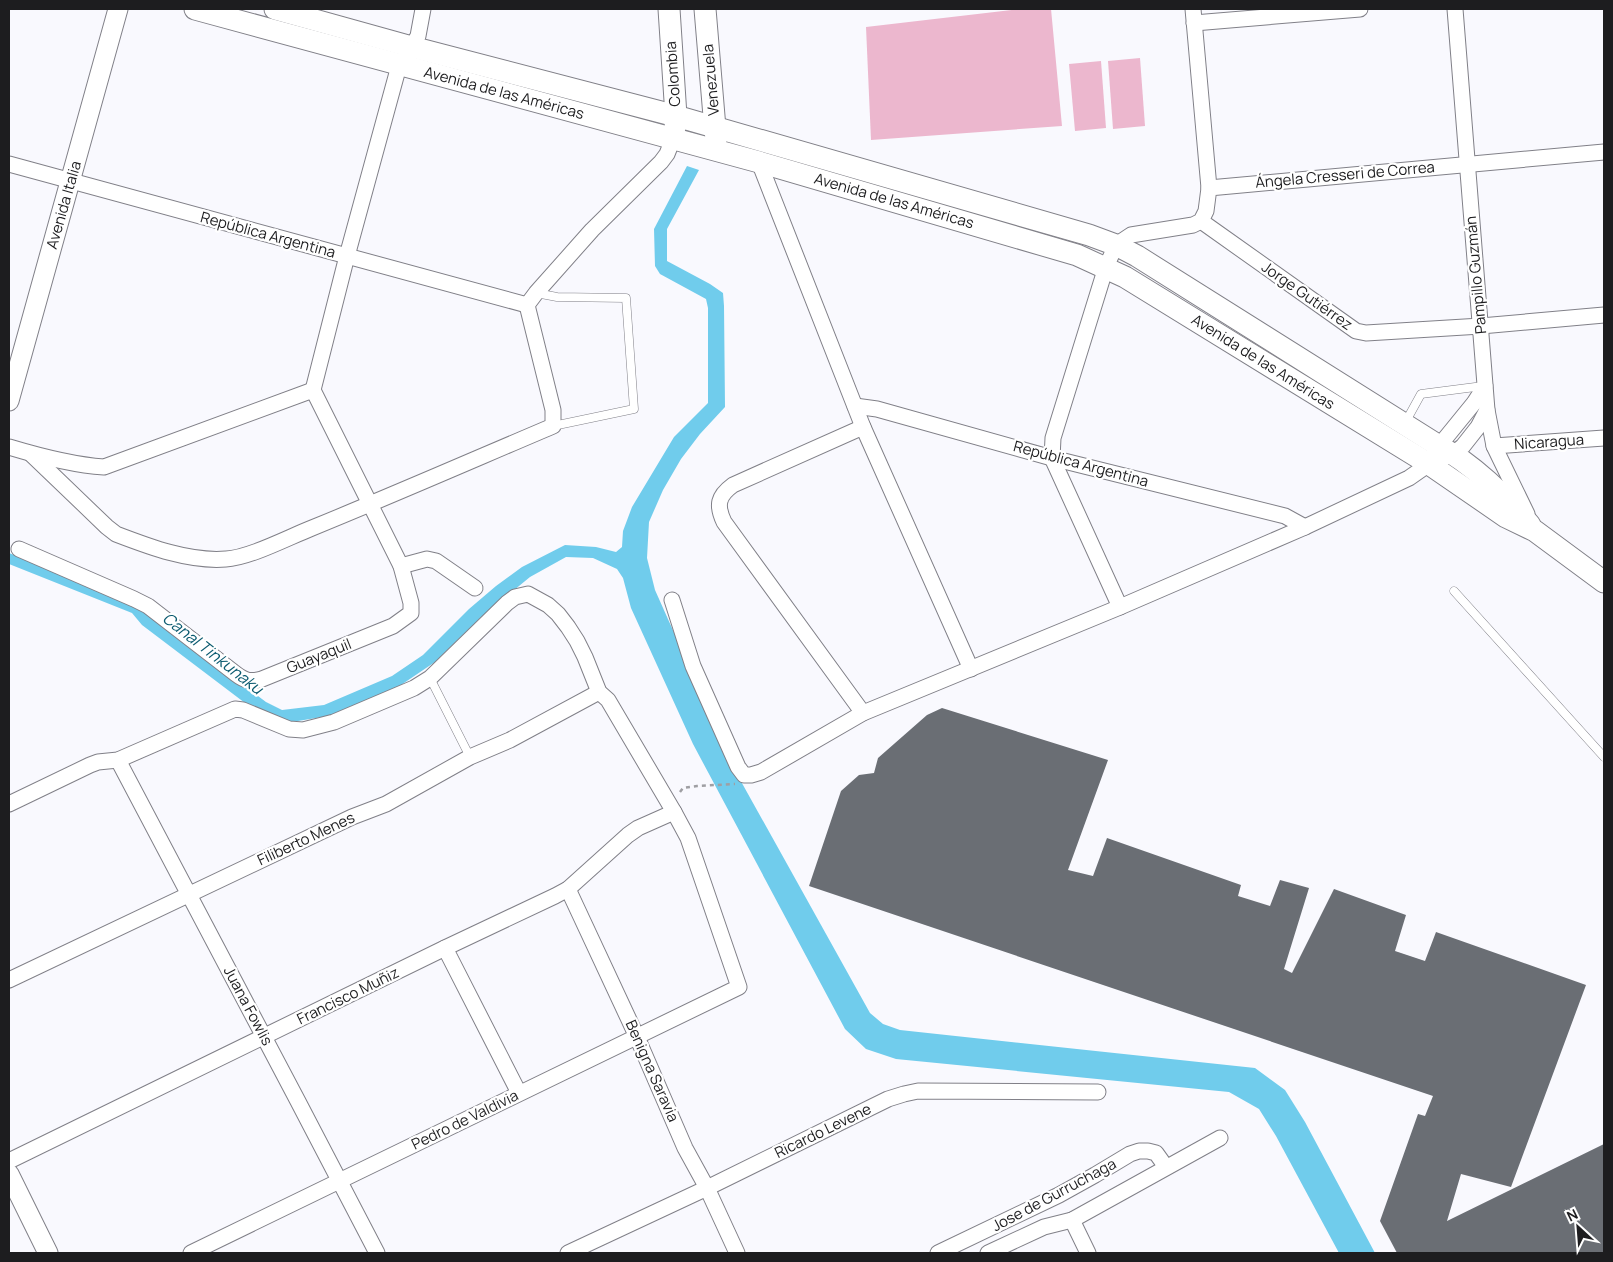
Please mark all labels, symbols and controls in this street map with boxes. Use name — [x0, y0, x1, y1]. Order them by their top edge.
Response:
street label: Colombia — [660, 41, 685, 107]
street label: Venezuela — [697, 43, 724, 117]
street label: Avenida de las Américas — [422, 61, 587, 124]
street label: Ángela Cresseri de Correa — [1254, 156, 1436, 193]
street label: Avenida Italia — [41, 158, 86, 251]
street label: Avenida de las Américas — [812, 168, 977, 233]
street label: República Argentina — [198, 206, 338, 263]
street label: Pampillo Guzmán — [1460, 215, 1491, 335]
street label: Jorge Gutiérrez — [1258, 256, 1357, 335]
street label: Avenida de las Américas — [1188, 309, 1339, 414]
street label: Nicaragua — [1513, 429, 1585, 454]
street label: República Argentina — [1011, 435, 1151, 492]
water label: Canal Tinkunaku — [158, 607, 269, 700]
street label: Guayaquil — [283, 633, 354, 678]
street label: Filiberto Menes — [254, 807, 358, 870]
street label: Francisco Muñiz — [293, 962, 402, 1029]
street label: Juana Fowlis — [219, 963, 278, 1049]
street label: Benigna Saravia — [621, 1017, 684, 1125]
street label: Pedro de Valdivia — [408, 1085, 522, 1155]
street label: Ricardo Levene — [771, 1098, 875, 1163]
street label: Jose de Gurruchaga — [988, 1153, 1120, 1236]
north arrow — [1553, 1202, 1603, 1252]
text: N — [1563, 1204, 1581, 1226]

